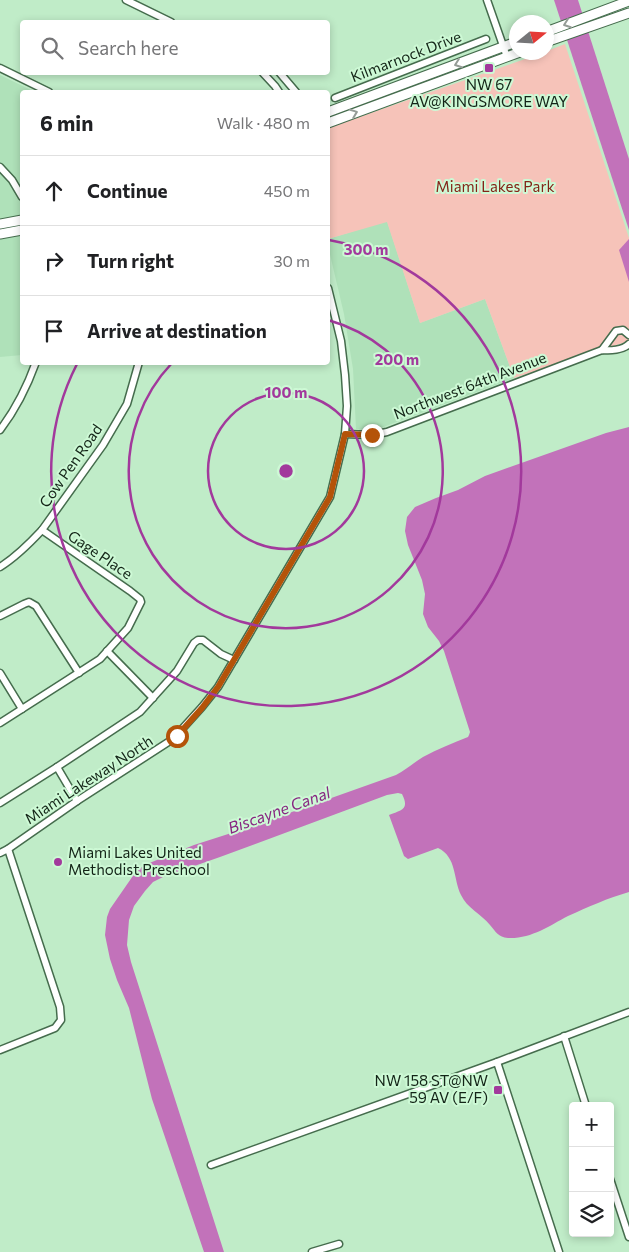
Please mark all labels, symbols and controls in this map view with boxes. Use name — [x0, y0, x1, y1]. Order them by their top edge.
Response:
north arrow — [509, 15, 554, 60]
one-way arrow — [563, 18, 572, 28]
search box — [20, 20, 330, 75]
street label: Kilmarnock Drive — [348, 27, 463, 85]
icon: search — [38, 34, 66, 62]
text: Search here — [78, 36, 178, 59]
one-way arrow — [454, 58, 463, 68]
marker: NW 67 AV@KINGSMORE WAY — [483, 62, 495, 74]
place label: NW 67 AV@KINGSMORE WAY — [410, 75, 568, 110]
one-way arrow — [349, 109, 358, 119]
text: 6 min — [40, 110, 93, 135]
text: Walk · 480 m — [217, 113, 310, 132]
icon: ahead — [40, 177, 68, 205]
park label: Miami Lakes Park — [435, 177, 555, 195]
text: Continue — [87, 179, 167, 202]
text: 450 m — [264, 181, 310, 200]
text: 300 m — [344, 240, 388, 258]
icon: right — [40, 247, 68, 275]
text: Turn right — [87, 249, 174, 272]
text: 30 m — [273, 251, 310, 270]
icon: arrive — [40, 317, 68, 345]
text: Arrive at destination — [87, 319, 267, 342]
street label: Northwest 64th Avenue — [391, 348, 549, 423]
text: 200 m — [375, 350, 419, 368]
text: 100 m — [265, 383, 307, 401]
street label: Cow Pen Road — [35, 420, 105, 510]
route end — [361, 424, 384, 447]
centre of rings — [277, 462, 295, 480]
street label: Gage Place — [65, 526, 136, 582]
route start — [166, 725, 189, 748]
street label: Miami Lakeway North — [21, 731, 156, 827]
water label: Biscayne Canal — [225, 782, 333, 837]
place label: Miami Lakes United Methodist Preschool — [68, 843, 210, 878]
marker: Miami Lakes United Methodist Preschool — [52, 856, 64, 868]
place label: NW 158 ST@NW 59 AV (E/F) — [375, 1071, 488, 1106]
marker: NW 158 ST@NW 59 AV (E/F) — [492, 1084, 504, 1096]
map controls — [569, 1102, 614, 1237]
button: + — [569, 1102, 614, 1147]
button: − — [569, 1147, 614, 1192]
button: layers — [569, 1192, 614, 1237]

